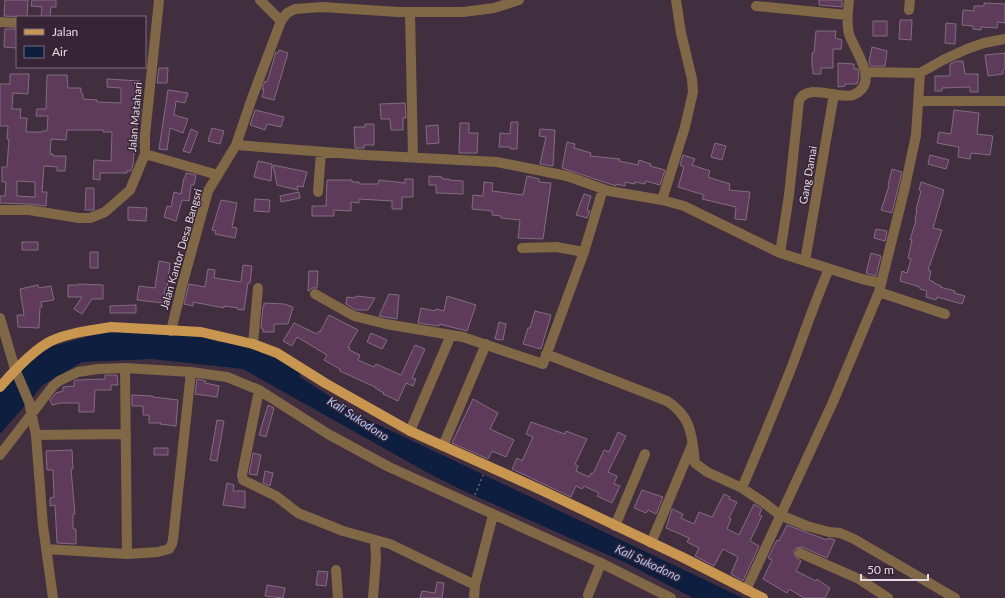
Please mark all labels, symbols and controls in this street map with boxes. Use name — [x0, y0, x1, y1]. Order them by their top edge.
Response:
legend — [16, 16, 146, 68]
text: Jalan — [52, 24, 78, 39]
text: Air — [52, 44, 68, 59]
street label: Jalan Matahari — [125, 81, 144, 152]
street label: Gang Damai — [796, 144, 819, 205]
street label: Jalan Kantor Desa Bangsri — [157, 186, 204, 311]
water label: Kali Sukodono — [325, 393, 392, 444]
water label: Kali Sukodono — [613, 541, 683, 584]
scale bar — [861, 556, 928, 582]
text: 50 m — [867, 562, 894, 577]

